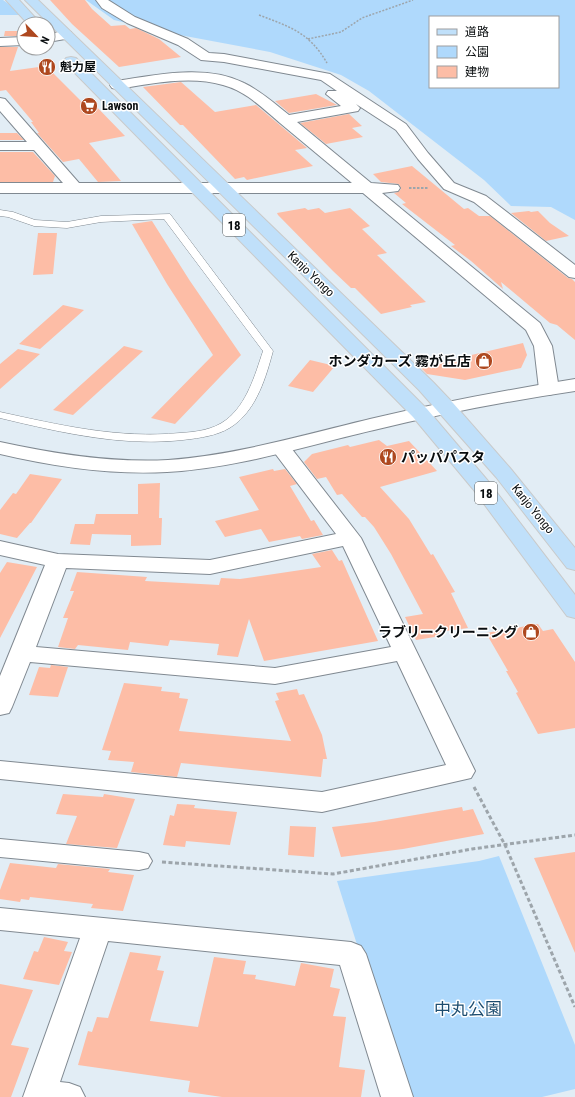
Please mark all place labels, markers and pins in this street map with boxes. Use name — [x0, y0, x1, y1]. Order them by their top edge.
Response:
restaurant icon: 魁力屋 — [37, 57, 57, 77]
place label: 魁力屋 — [60, 60, 96, 74]
supermarket icon: Lawson — [79, 96, 99, 116]
place label: Lawson — [102, 99, 138, 113]
shop icon: ホンダカーズ 霧が丘店 — [474, 351, 494, 371]
place label: ホンダカーズ 霧が丘店 — [328, 353, 471, 369]
restaurant icon: パッパパスタ — [378, 447, 398, 467]
place label: パッパパスタ — [401, 449, 485, 465]
shop icon: ラブリークリーニング — [521, 622, 541, 642]
place label: ラブリークリーニング — [378, 624, 518, 640]

